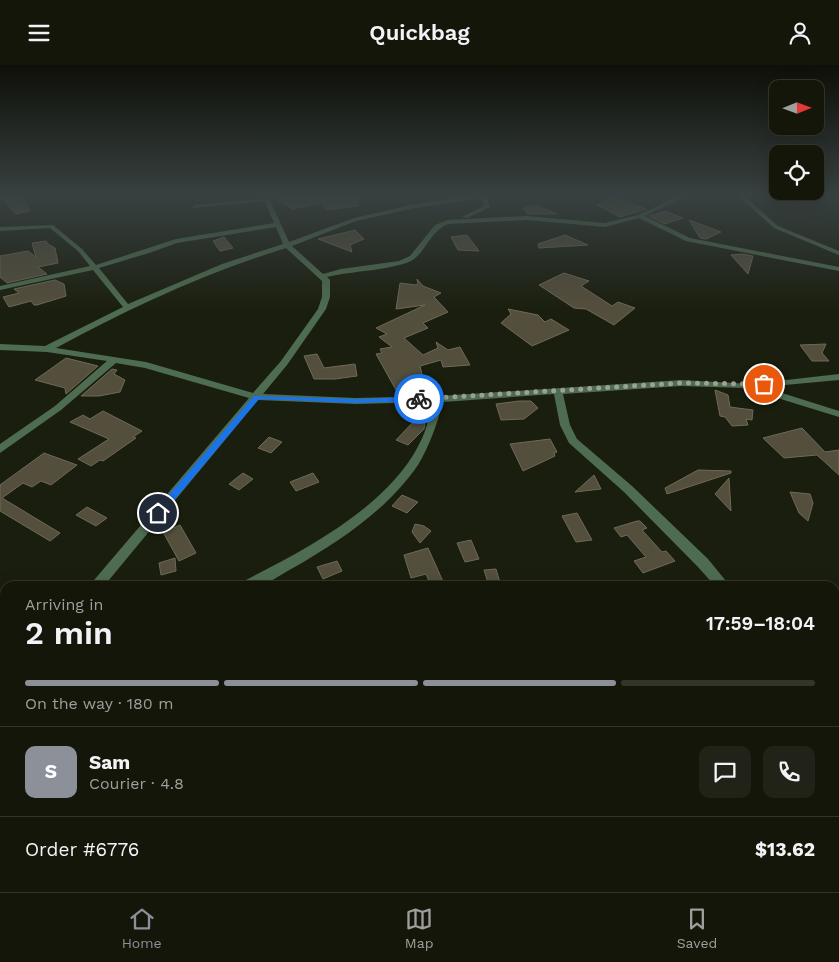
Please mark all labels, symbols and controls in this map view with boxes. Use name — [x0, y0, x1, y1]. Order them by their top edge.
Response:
icon: menu — [25, 19, 53, 47]
icon: person — [786, 19, 814, 47]
text: Quickbag — [369, 20, 470, 45]
north arrow — [769, 80, 824, 135]
map controls — [769, 80, 824, 200]
button: locate — [769, 145, 824, 200]
pin — [743, 363, 785, 405]
icon: bag — [750, 370, 778, 398]
courier — [394, 374, 444, 424]
icon: bike — [405, 385, 433, 413]
pin — [137, 492, 179, 534]
icon: home — [144, 499, 172, 527]
text: Arriving in — [25, 595, 103, 614]
text: 17:59–18:04 — [706, 612, 815, 635]
text: 2 min — [25, 614, 113, 652]
text: On the way · 180 m — [25, 694, 173, 713]
button: chat — [699, 746, 751, 798]
button: phone — [763, 746, 815, 798]
text: Sam — [89, 751, 130, 774]
text: S — [45, 760, 57, 783]
text: Courier · 4.8 — [89, 774, 184, 793]
text: Order #6776 — [25, 838, 139, 861]
text: $13.62 — [755, 838, 815, 861]
tab: Home — [122, 905, 162, 951]
tab: Map — [405, 905, 433, 951]
tab: Saved — [677, 905, 717, 951]

